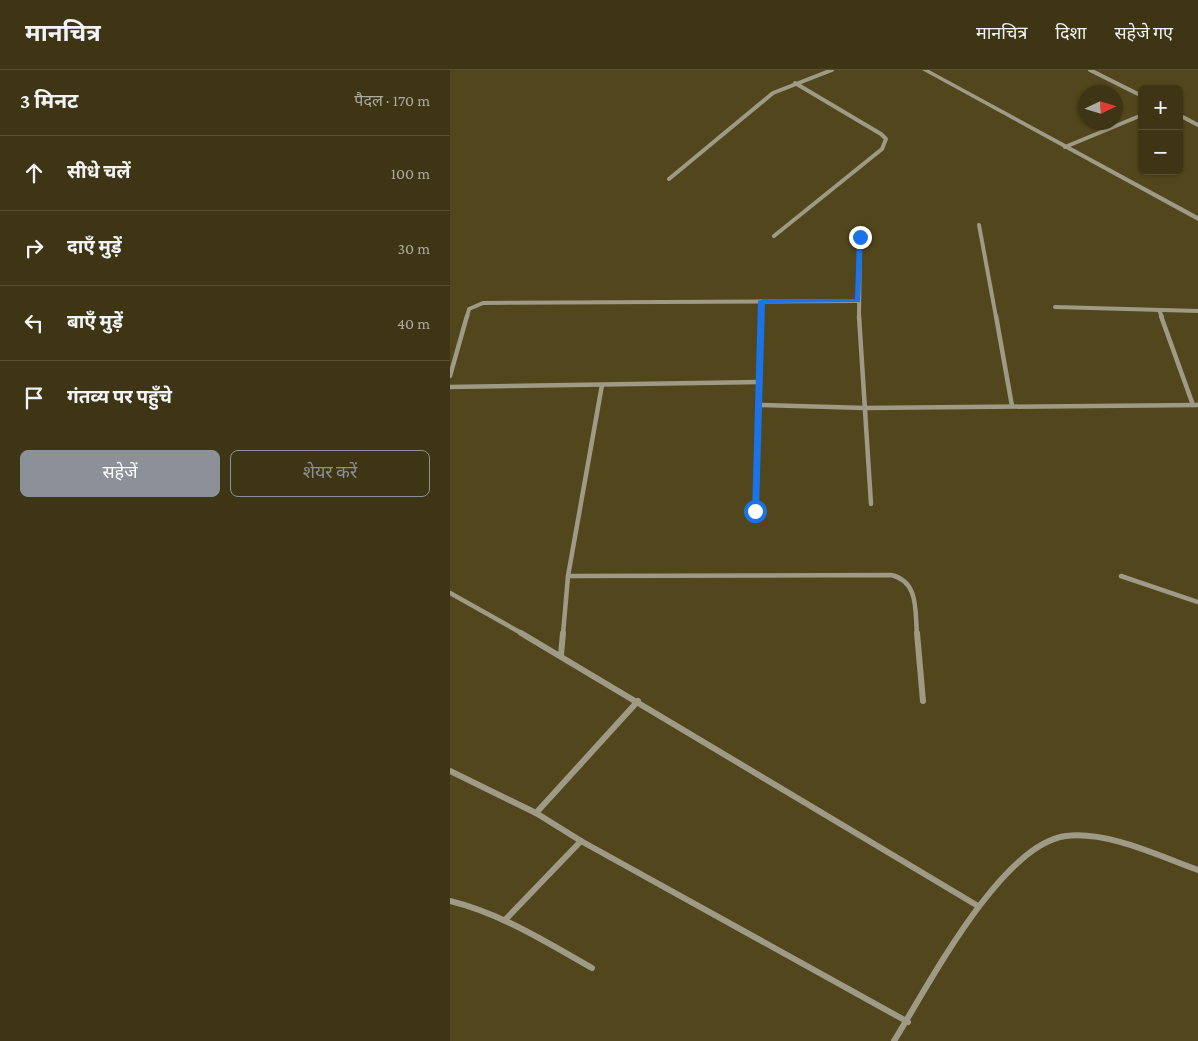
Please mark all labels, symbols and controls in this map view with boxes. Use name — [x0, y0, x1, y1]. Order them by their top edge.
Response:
text: मानचित्र — [25, 19, 101, 46]
text: मानचित्र — [976, 23, 1027, 43]
text: दिशा — [1055, 23, 1086, 43]
text: सहेजे गए — [1114, 23, 1173, 43]
north arrow — [1078, 85, 1123, 130]
map controls — [1138, 85, 1183, 175]
button: + — [1138, 85, 1183, 130]
text: 3 मिनट — [20, 89, 78, 113]
text: पैदल · 170 m — [354, 92, 430, 109]
button: − — [1138, 130, 1183, 175]
icon: ahead — [20, 159, 48, 187]
text: सीधे चलें — [67, 161, 131, 182]
text: 100 m — [391, 165, 430, 182]
route end — [849, 226, 872, 249]
icon: right — [20, 234, 48, 262]
text: दाएँ मुड़ें — [67, 236, 122, 257]
text: 30 m — [398, 240, 430, 257]
icon: left — [20, 309, 48, 337]
text: बाएँ मुड़ें — [67, 311, 123, 332]
text: 40 m — [397, 315, 430, 332]
icon: arrive — [20, 384, 48, 412]
text: गंतव्य पर पहुँचे — [67, 386, 172, 407]
button: सहेजें — [20, 450, 220, 497]
button: शेयर करें — [230, 450, 430, 497]
route start — [744, 500, 767, 523]

